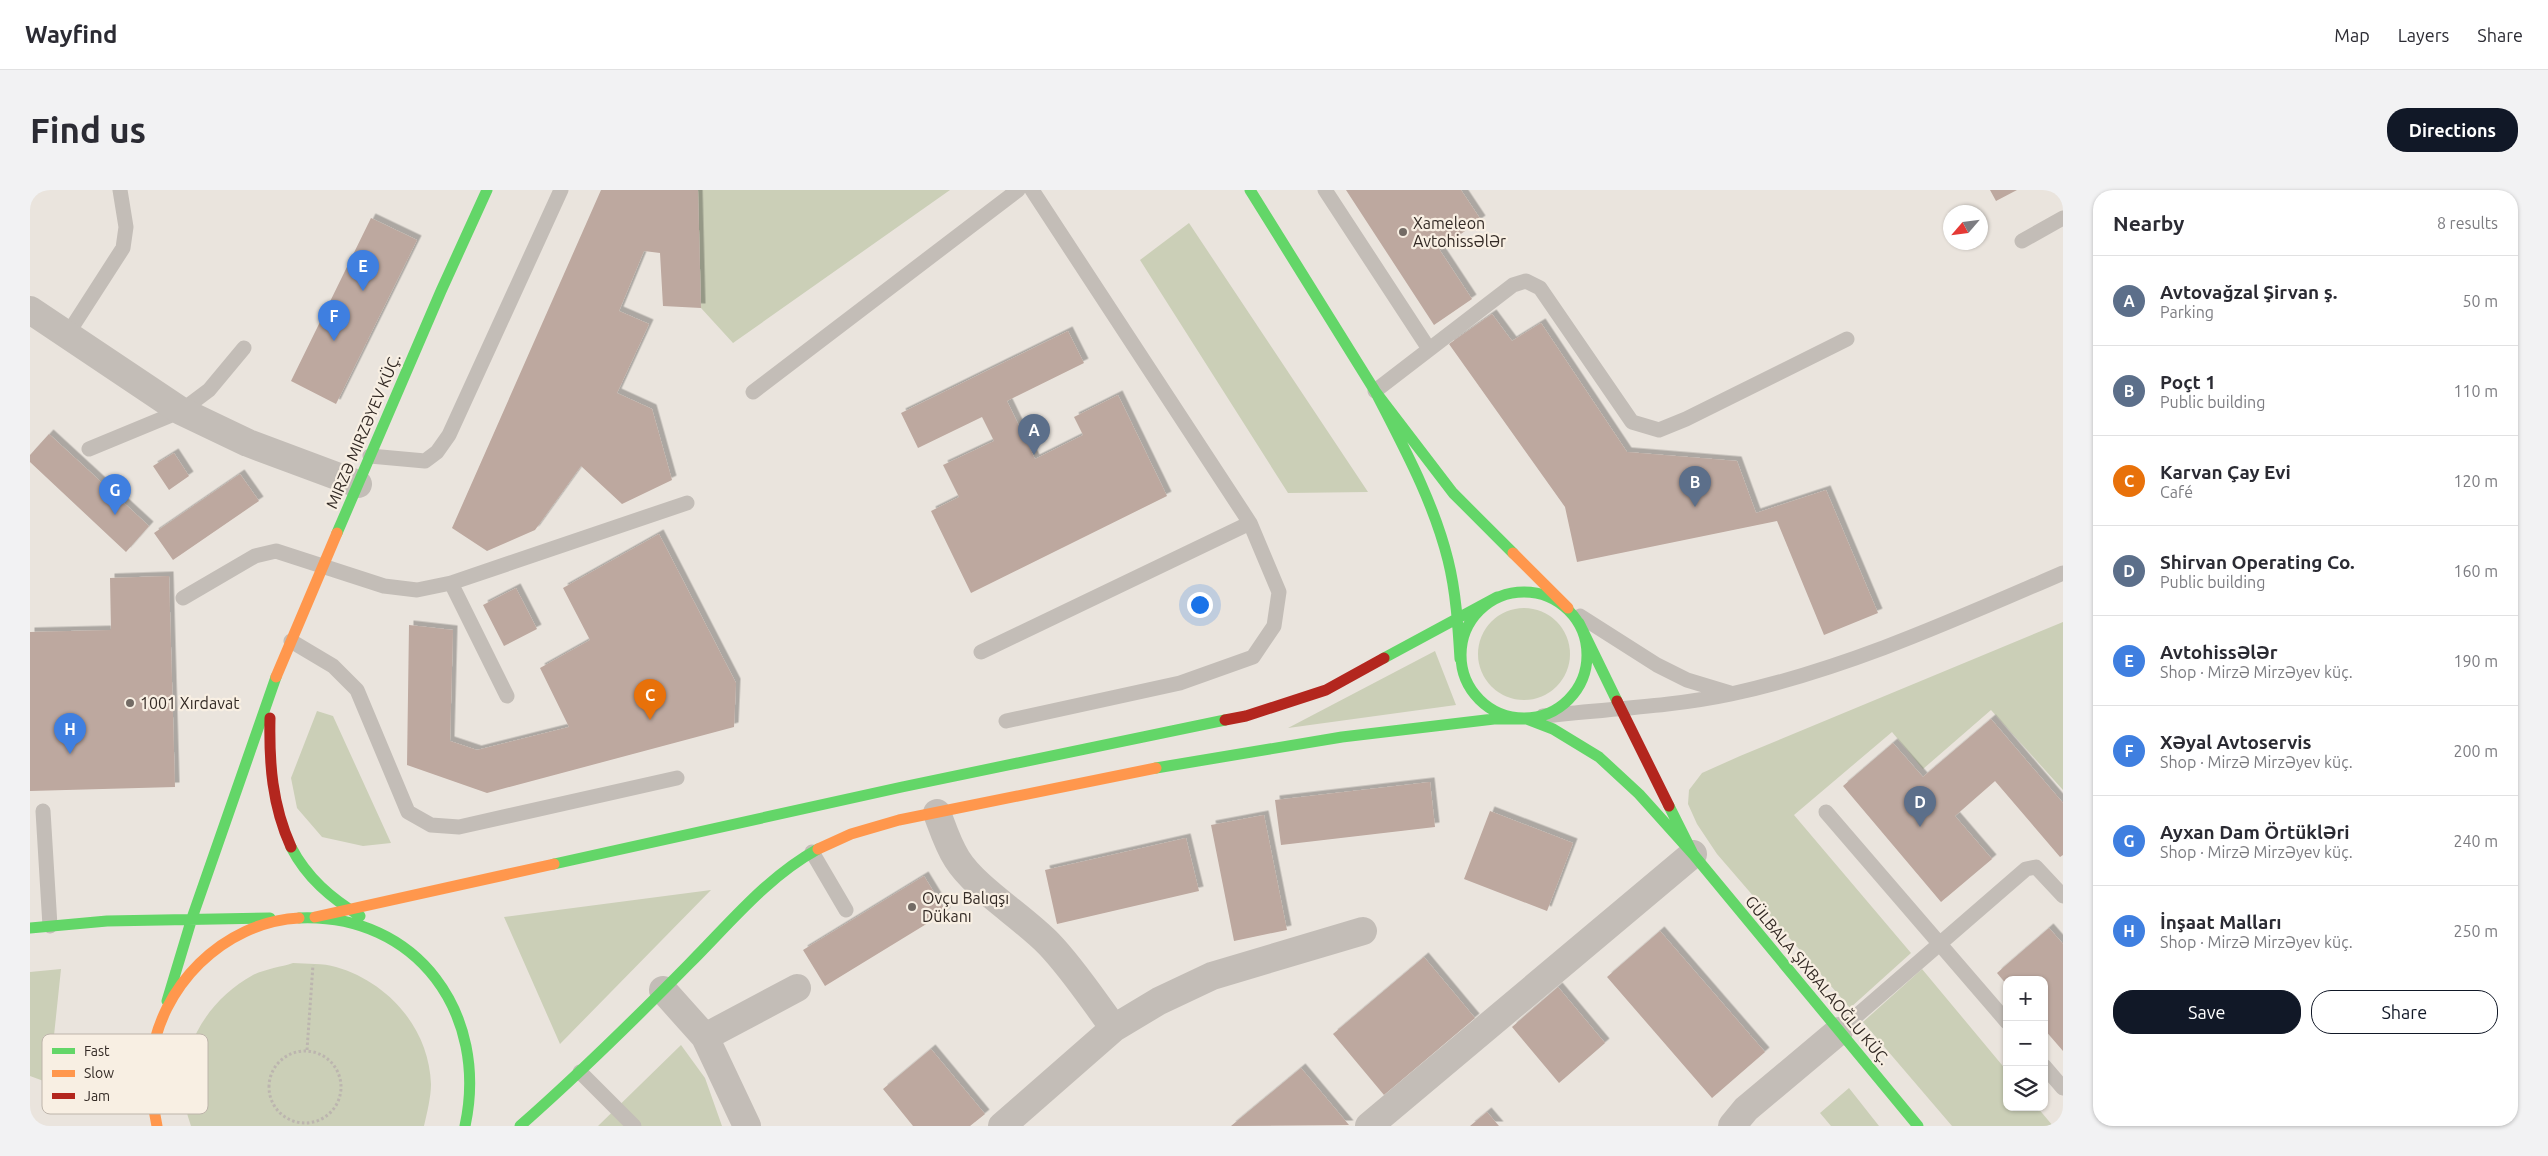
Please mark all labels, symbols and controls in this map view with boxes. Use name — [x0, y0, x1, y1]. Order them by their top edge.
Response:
text: Wayfind — [25, 21, 117, 48]
text: Map — [2334, 25, 2370, 45]
text: Layers — [2398, 25, 2449, 45]
text: Share — [2477, 25, 2523, 45]
button: Directions — [2387, 108, 2518, 152]
text: Find us — [30, 110, 146, 150]
north arrow — [1943, 205, 1988, 250]
text: Nearby — [2113, 211, 2184, 235]
place label: Xameleon Avtohissələr — [1413, 214, 1506, 250]
text: 8 results — [2437, 214, 2498, 232]
marker: Xameleon Avtohissələr — [1397, 226, 1409, 238]
pin: E — [347, 250, 379, 291]
text: Avtovağzal Şirvan ş. — [2160, 281, 2337, 303]
text: A — [2123, 292, 2135, 310]
text: 50 m — [2462, 292, 2498, 310]
pin: F — [318, 300, 350, 341]
text: Parking — [2160, 303, 2214, 321]
street label: MIRZƏ MIRZƏYEV KÜÇ. — [322, 351, 404, 511]
text: Poçt 1 — [2160, 371, 2216, 393]
text: B — [2124, 382, 2134, 400]
text: 110 m — [2453, 382, 2498, 400]
text: Public building — [2160, 393, 2265, 411]
pin: A — [1018, 414, 1050, 455]
text: Karvan Çay Evi — [2160, 461, 2291, 483]
pin: B — [1679, 466, 1711, 507]
text: C — [2124, 472, 2134, 490]
text: 120 m — [2453, 472, 2498, 490]
pin: G — [99, 474, 131, 515]
text: Café — [2160, 483, 2193, 501]
text: Shirvan Operating Co. — [2160, 551, 2355, 573]
text: D — [2123, 562, 2135, 580]
text: 160 m — [2453, 562, 2498, 580]
text: Public building — [2160, 573, 2265, 591]
your location — [1187, 592, 1213, 618]
text: Avtohissələr — [2160, 641, 2278, 663]
text: E — [2124, 652, 2134, 670]
text: 190 m — [2453, 652, 2498, 670]
text: Shop · Mirzə Mirzəyev küç. — [2160, 663, 2353, 681]
pin: C — [634, 679, 666, 720]
place label: 1001 Xırdavat — [140, 694, 240, 712]
marker: 1001 Xırdavat — [124, 697, 136, 709]
pin: H — [54, 713, 86, 754]
text: Xəyal Avtoservis — [2160, 731, 2312, 753]
text: F — [2125, 742, 2134, 760]
text: 200 m — [2453, 742, 2498, 760]
text: Shop · Mirzə Mirzəyev küç. — [2160, 753, 2353, 771]
pin: D — [1904, 786, 1936, 827]
text: Ayxan Dam Örtükləri — [2160, 821, 2350, 843]
text: G — [2123, 832, 2135, 850]
text: 240 m — [2453, 832, 2498, 850]
text: Shop · Mirzə Mirzəyev küç. — [2160, 843, 2353, 861]
place label: Ovçu Balıqşı Dükanı — [922, 889, 1009, 925]
street label: GÜLBALA ŞIXBALAOĞLU KÜÇ. — [1742, 891, 1895, 1068]
marker: Ovçu Balıqşı Dükanı — [906, 901, 918, 913]
text: İnşaat Malları — [2160, 911, 2282, 933]
text: H — [2123, 922, 2135, 940]
text: 250 m — [2453, 922, 2498, 940]
text: Shop · Mirzə Mirzəyev küç. — [2160, 933, 2353, 951]
map controls — [2003, 976, 2048, 1111]
button: + — [2003, 976, 2048, 1021]
button: Save — [2113, 990, 2301, 1034]
button: Share — [2311, 990, 2498, 1034]
button: − — [2003, 1021, 2048, 1066]
legend — [42, 1034, 208, 1114]
text: Fast — [84, 1043, 110, 1059]
text: Slow — [84, 1065, 114, 1081]
button: layers — [2003, 1066, 2048, 1111]
text: Jam — [84, 1088, 110, 1104]

